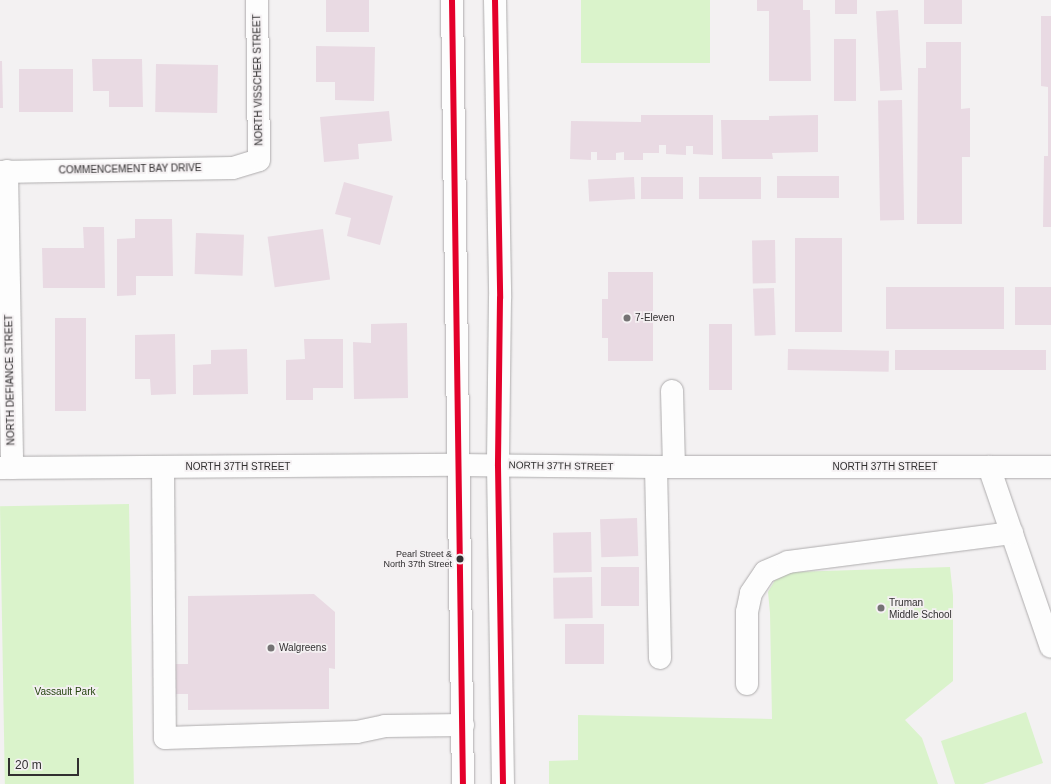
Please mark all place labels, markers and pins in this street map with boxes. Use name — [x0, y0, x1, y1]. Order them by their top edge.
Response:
place label: 7-Eleven — [635, 312, 674, 324]
marker: 7-Eleven — [622, 313, 632, 323]
place label: Pearl Street & North 37th Street — [383, 549, 452, 570]
marker: Pearl Street & North 37th Street — [455, 554, 465, 564]
place label: Truman Middle School — [889, 596, 952, 620]
marker: Truman Middle School — [876, 603, 886, 613]
place label: Walgreens — [279, 642, 326, 654]
marker: Walgreens — [266, 643, 276, 653]

